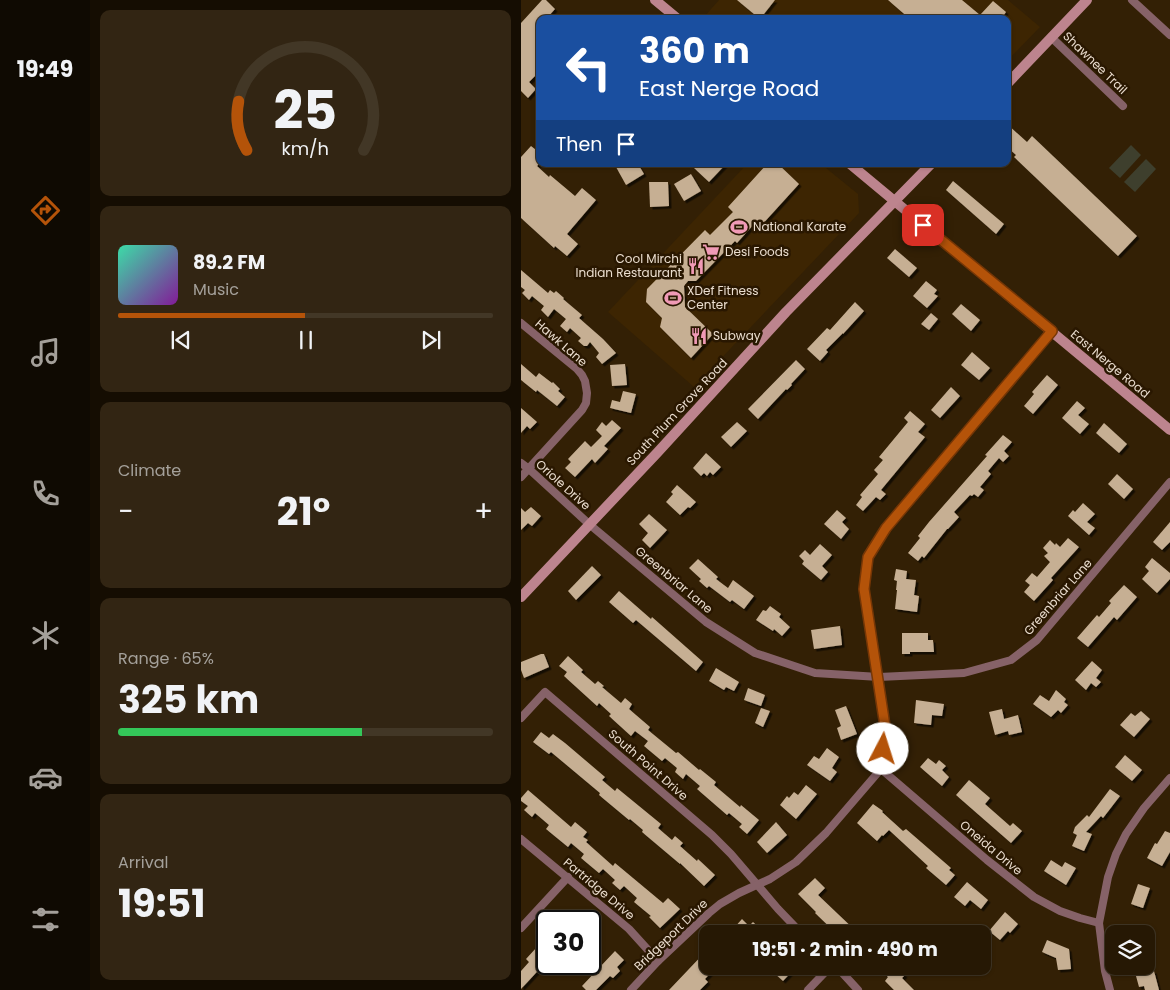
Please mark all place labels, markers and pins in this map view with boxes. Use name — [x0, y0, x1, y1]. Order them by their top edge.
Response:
pin — [902, 204, 944, 246]
sports icon: National Karate — [729, 217, 749, 237]
place label: National Karate — [753, 218, 846, 235]
supermarket icon: Desi Foods — [701, 242, 721, 262]
place label: Desi Foods — [725, 243, 789, 260]
place label: Cool Mirchi Indian Restaurant — [576, 250, 682, 281]
restaurant icon: Cool Mirchi Indian Restaurant — [686, 256, 706, 276]
place label: XDef Fitness Center — [687, 282, 759, 313]
sports icon: XDef Fitness Center — [663, 288, 683, 308]
restaurant icon: Subway — [689, 326, 709, 346]
place label: Subway — [713, 327, 761, 344]

